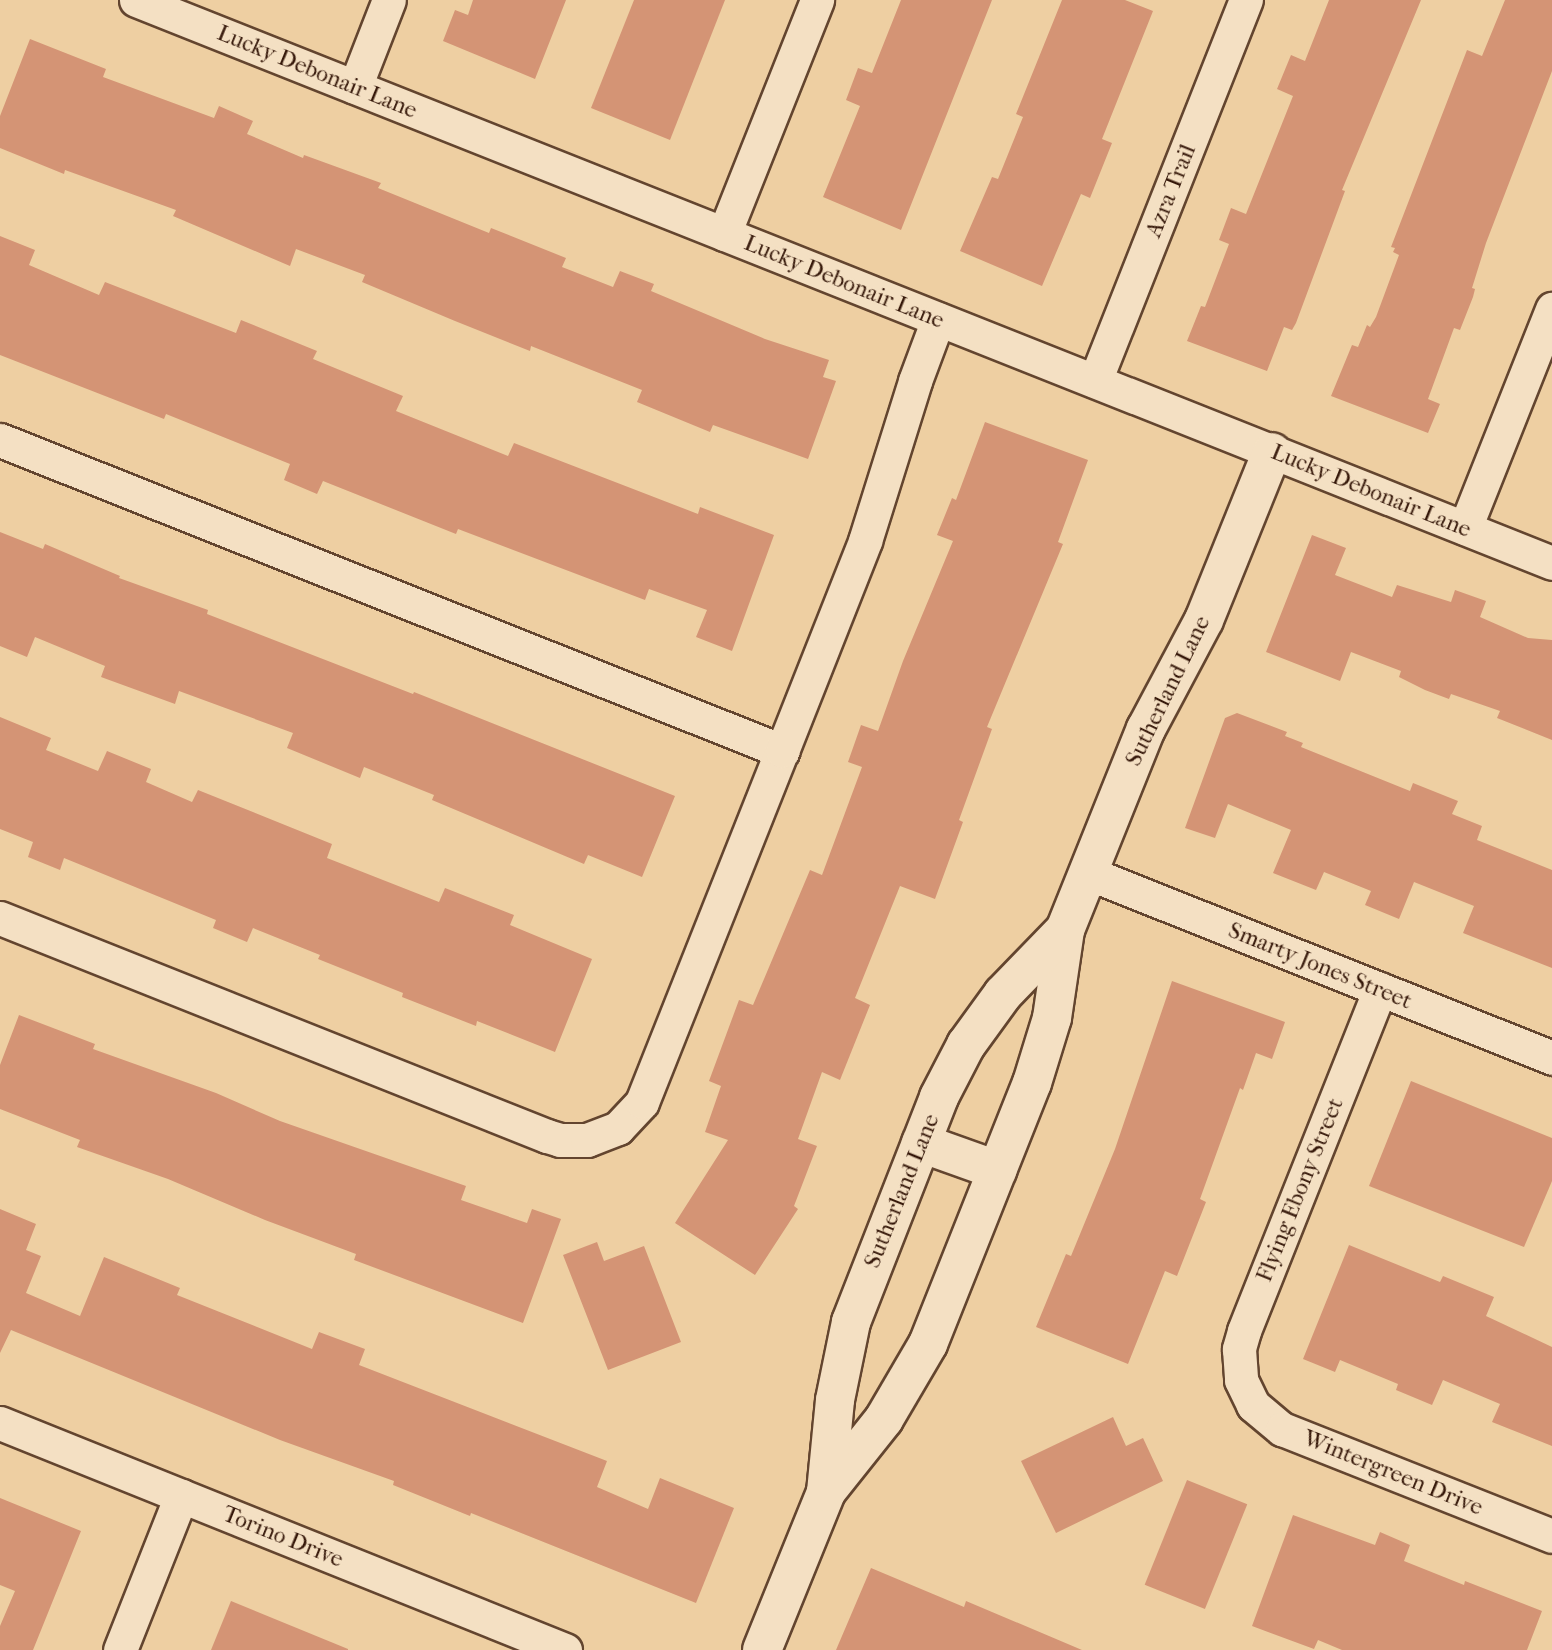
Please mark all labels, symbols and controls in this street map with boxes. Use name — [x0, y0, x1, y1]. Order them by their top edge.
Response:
street label: Lucky Debonair Lane — [213, 19, 421, 125]
street label: Azra Trail — [1140, 140, 1202, 242]
street label: Lucky Debonair Lane — [740, 229, 948, 335]
street label: Lucky Debonair Lane — [1267, 438, 1475, 544]
street label: Sutherland Lane — [1120, 611, 1216, 771]
street label: Smarty Jones Street — [1224, 917, 1416, 1015]
street label: Flying Ebony Street — [1250, 1094, 1350, 1286]
street label: Sutherland Lane — [859, 1110, 945, 1272]
street label: Wintergreen Drive — [1299, 1424, 1487, 1522]
street label: Torino Drive — [219, 1500, 347, 1574]

